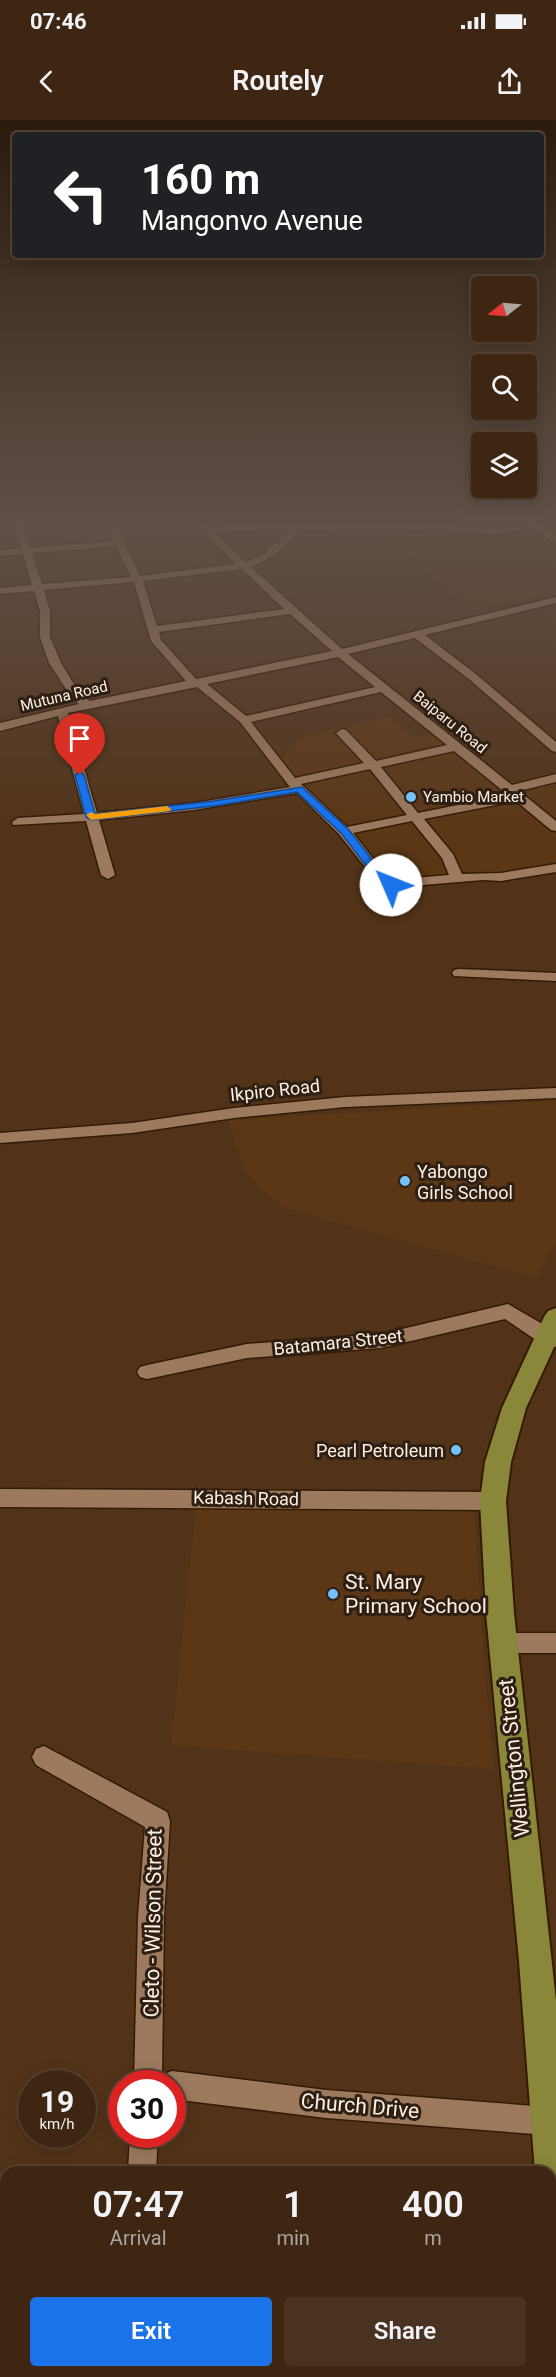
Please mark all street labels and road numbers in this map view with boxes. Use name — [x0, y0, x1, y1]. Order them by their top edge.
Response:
street label: Mutuna Road — [19, 677, 109, 715]
street label: Baiparu Road — [410, 687, 490, 757]
street label: Ikpiro Road — [229, 1075, 321, 1105]
street label: Batamara Street — [272, 1325, 404, 1359]
street label: Kabash Road — [193, 1487, 299, 1509]
street label: Wellington Street — [494, 1678, 534, 1838]
street label: Cleto - Wilson Street — [139, 1828, 167, 2018]
street label: Church Drive — [300, 2089, 420, 2123]

